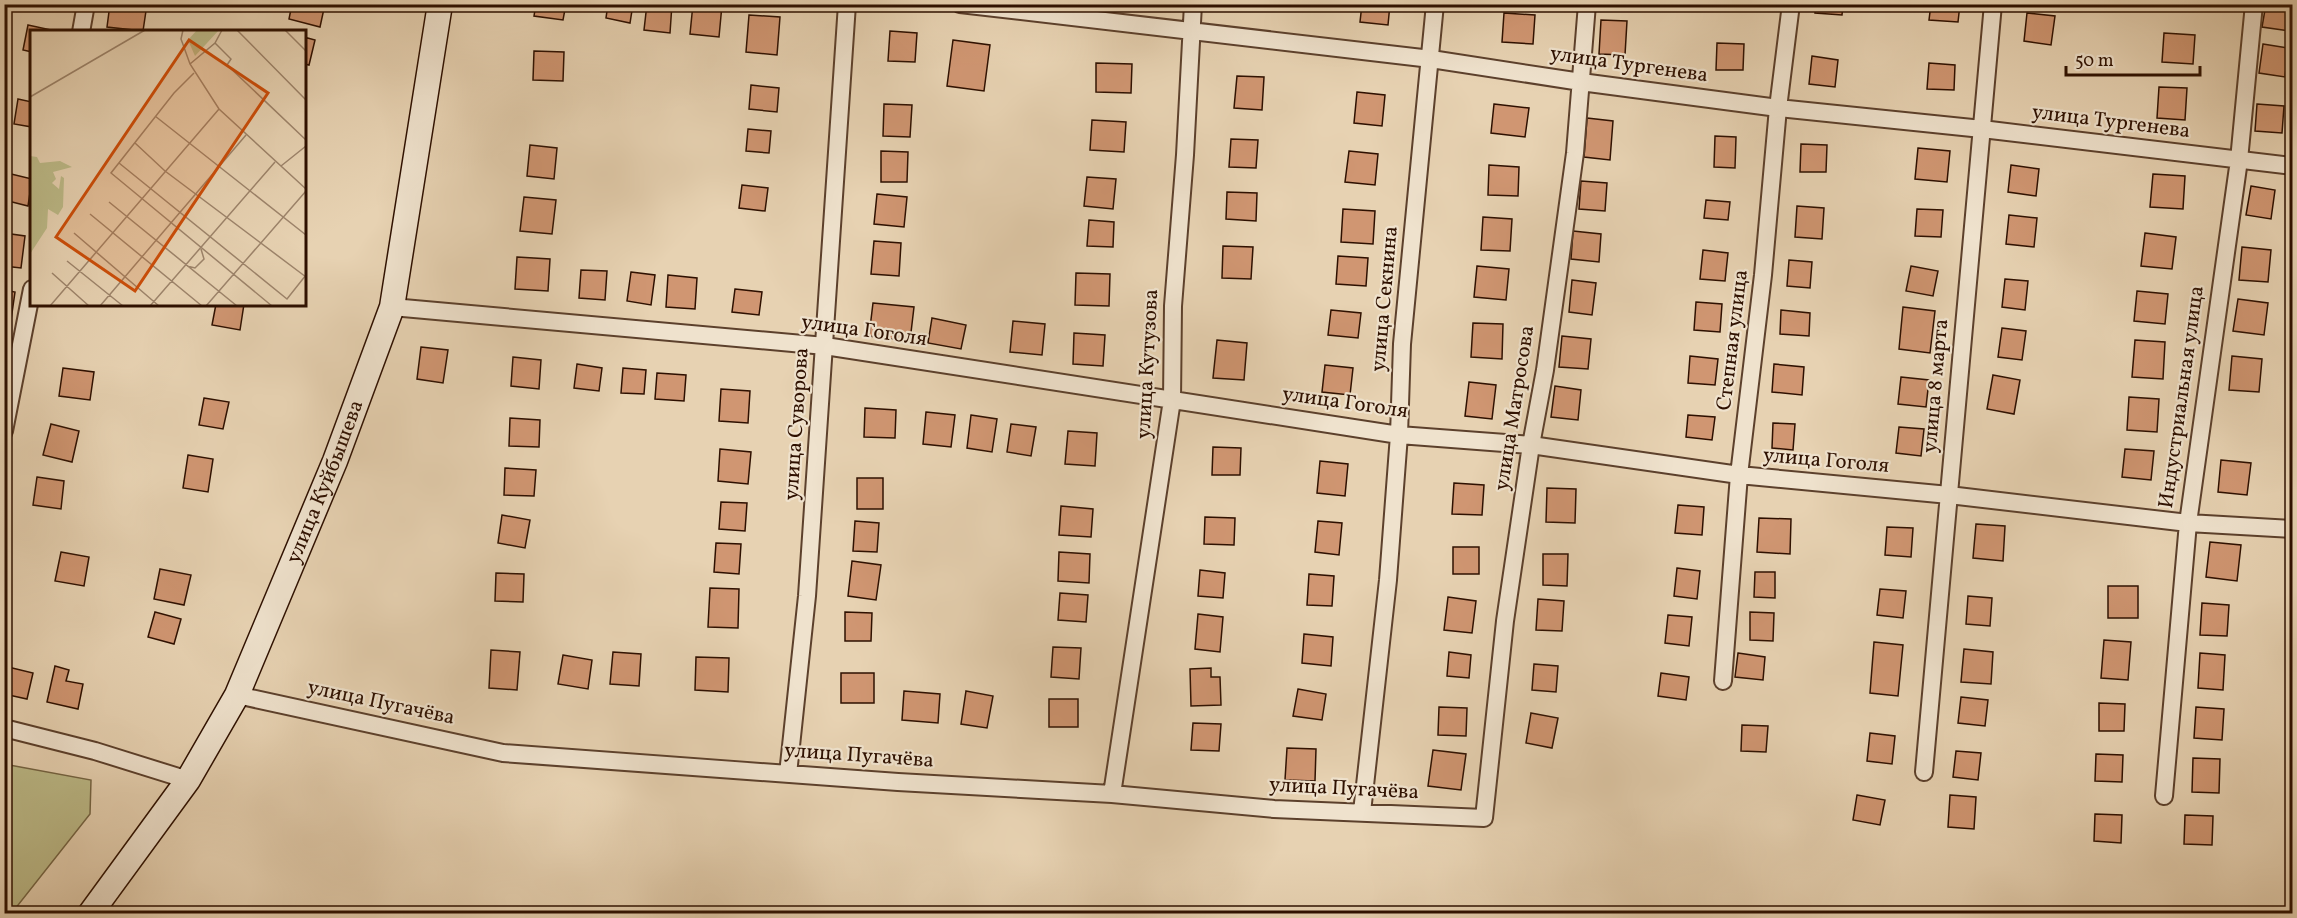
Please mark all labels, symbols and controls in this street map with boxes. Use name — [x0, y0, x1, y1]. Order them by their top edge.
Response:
inset map — [30, 30, 306, 306]
scale bar — [2066, 39, 2200, 77]
street label: улица Тургенева — [1548, 40, 1710, 90]
text: 50 m — [2075, 49, 2114, 74]
street label: улица Тургенева — [2030, 98, 2192, 146]
street label: улица Секнина — [1364, 225, 1406, 373]
street label: Степная улица — [1710, 268, 1756, 412]
street label: Индустриальная улица — [2152, 284, 2212, 510]
street label: улица Кутузова — [1130, 288, 1166, 440]
street label: улица Гоголя — [799, 308, 929, 354]
street label: улица 8 марта — [1916, 318, 1956, 454]
street label: улица Матросова — [1488, 323, 1542, 493]
street label: улица Суворова — [777, 347, 817, 501]
street label: улица Гоголя — [1280, 380, 1410, 426]
street label: улица Куйбышева — [279, 396, 371, 568]
street label: улица Гоголя — [1762, 441, 1890, 481]
street label: улица Пугачёва — [305, 673, 457, 733]
street label: улица Пугачёва — [783, 736, 935, 776]
street label: улица Пугачёва — [1268, 771, 1420, 807]

